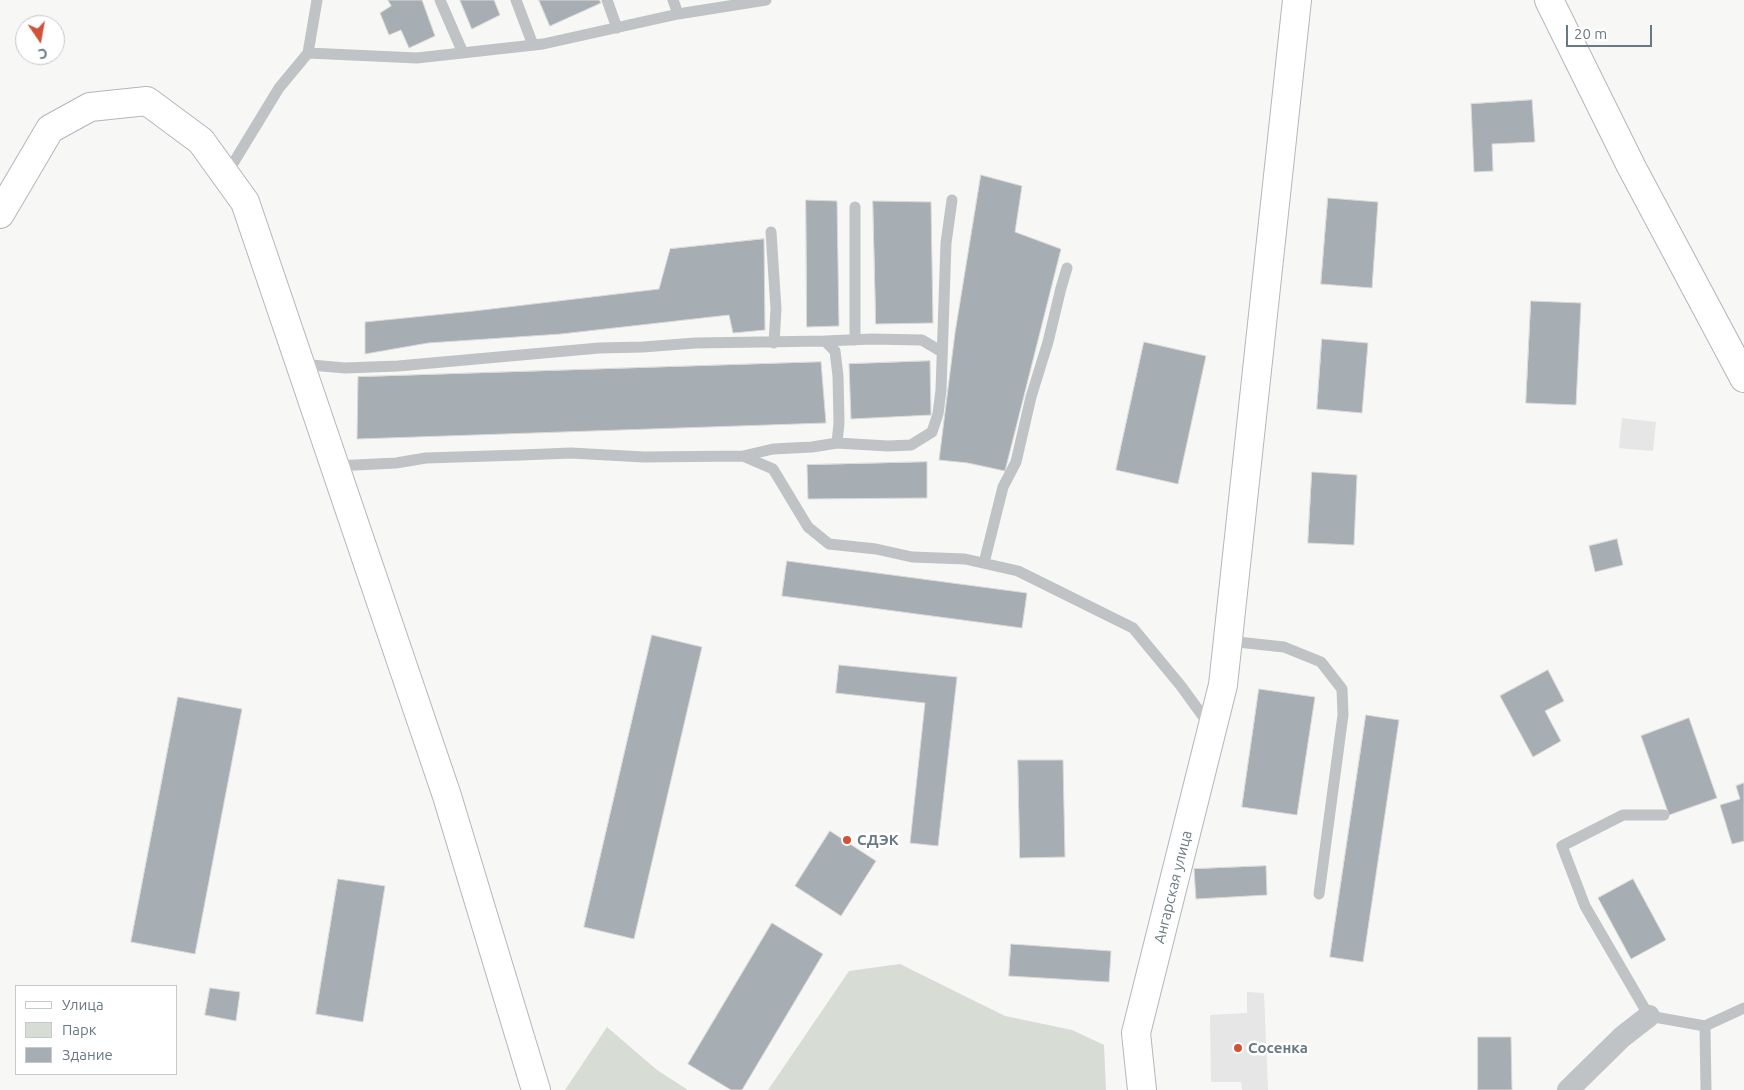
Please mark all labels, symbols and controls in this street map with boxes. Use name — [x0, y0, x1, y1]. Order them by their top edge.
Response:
north arrow — [15, 15, 65, 65]
scale bar — [1569, 15, 1655, 47]
text: 20 m — [1574, 25, 1607, 42]
text: С — [37, 45, 49, 62]
street label: Ангарская улица — [1150, 829, 1196, 945]
place label: СДЭК — [857, 831, 899, 849]
marker: СДЭК — [841, 834, 853, 846]
legend — [15, 985, 178, 1075]
text: Улица — [62, 996, 104, 1013]
text: Парк — [62, 1021, 97, 1038]
place label: Сосенка — [1248, 1039, 1308, 1057]
marker: Сосенка — [1232, 1042, 1244, 1054]
text: Здание — [62, 1046, 113, 1063]

